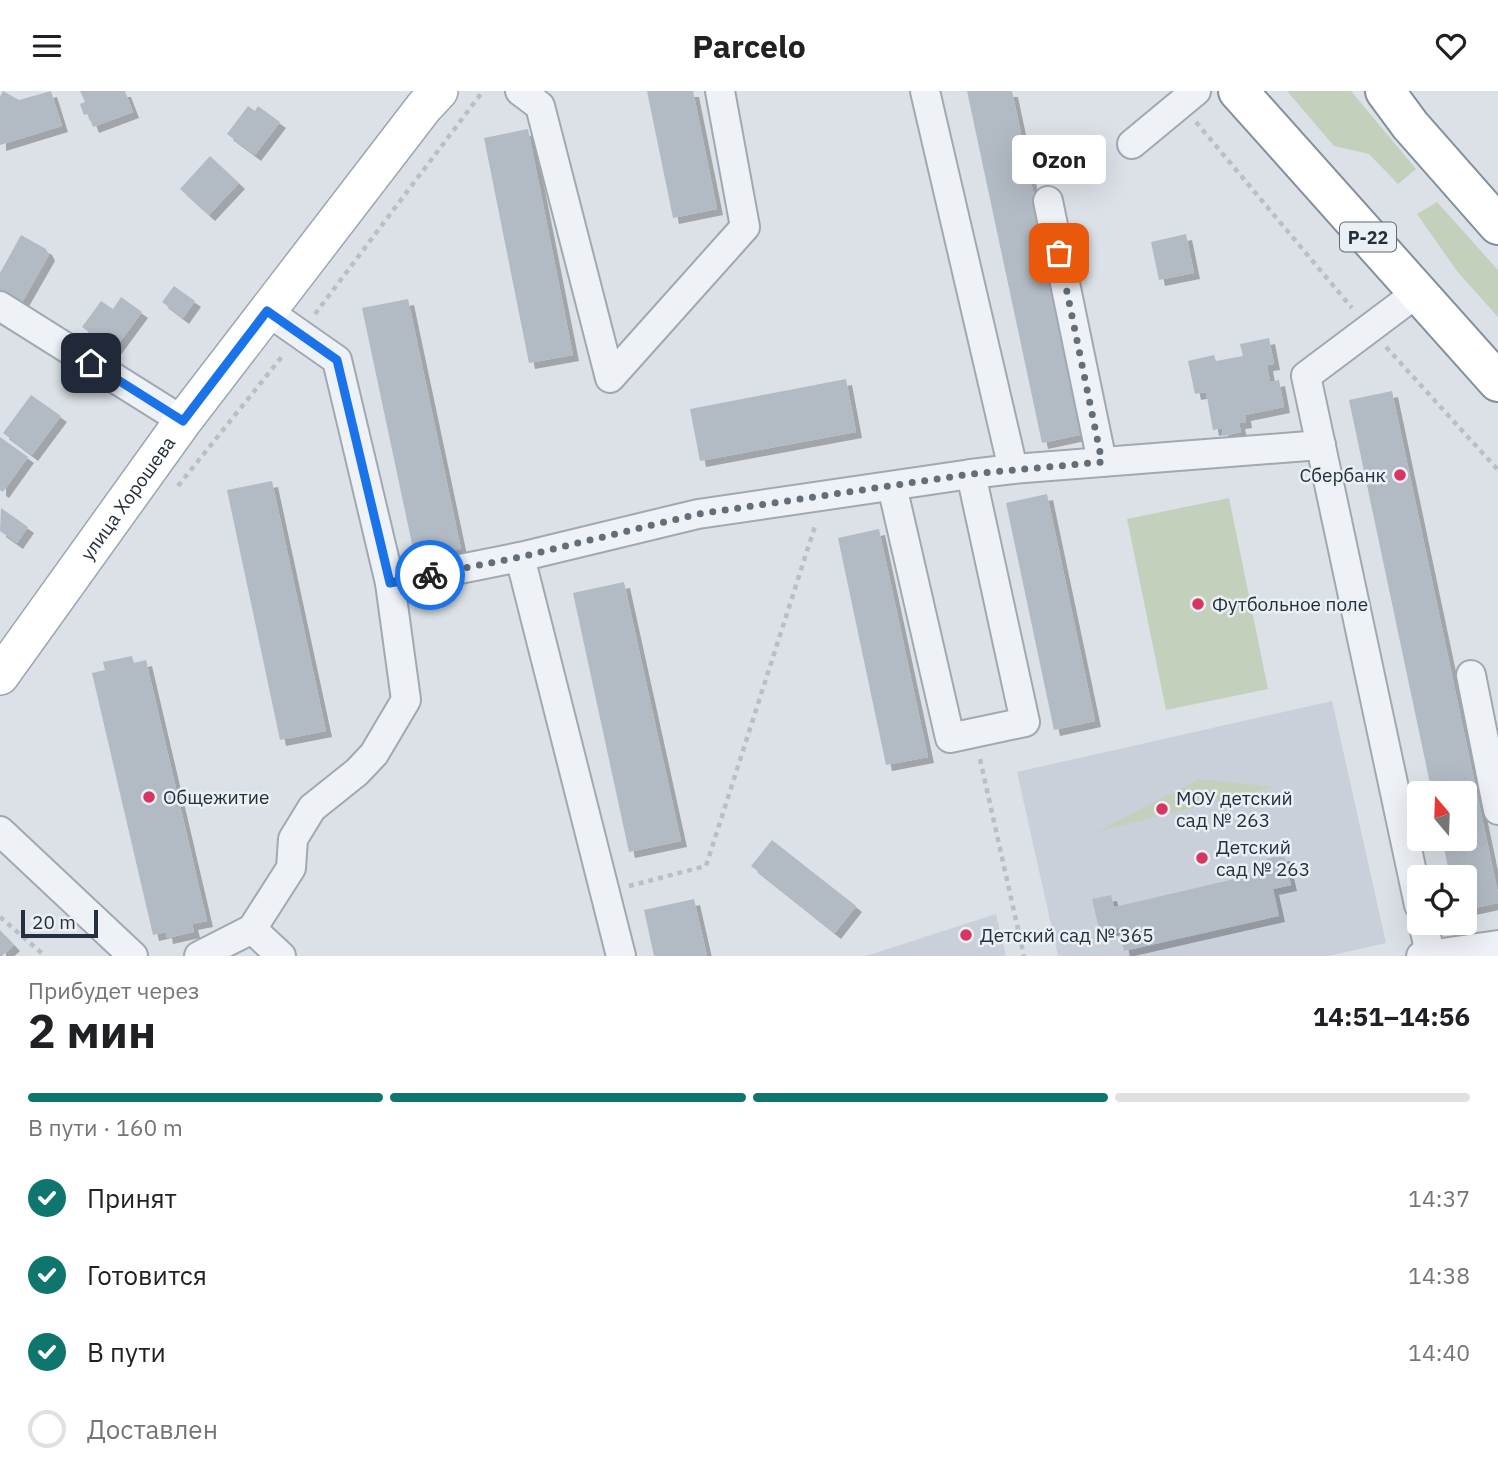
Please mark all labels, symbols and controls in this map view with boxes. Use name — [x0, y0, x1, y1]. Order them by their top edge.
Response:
text: Parcelo — [692, 25, 806, 67]
icon: menu — [28, 27, 66, 65]
icon: heart — [1432, 27, 1470, 65]
callout: Ozon — [1012, 134, 1106, 183]
text: Ozon — [1032, 144, 1086, 174]
pin — [1029, 223, 1089, 283]
road number: Р-22 — [1340, 223, 1396, 251]
icon: bag — [1040, 234, 1078, 272]
pin — [61, 333, 121, 393]
icon: home — [72, 344, 110, 382]
street label: улица Хорошева — [75, 431, 180, 565]
place label: Сбербанк — [1299, 463, 1386, 487]
marker: Сбербанк — [1392, 467, 1408, 483]
courier — [395, 540, 465, 610]
icon: bike — [411, 556, 449, 594]
place label: Футбольное поле — [1212, 592, 1368, 616]
marker: Футбольное поле — [1190, 596, 1206, 612]
north arrow — [1407, 781, 1477, 851]
map controls — [1407, 781, 1477, 935]
place label: Общежитие — [163, 785, 269, 809]
place label: МОУ детский сад № 263 — [1176, 786, 1293, 832]
marker: Общежитие — [141, 789, 157, 805]
marker: МОУ детский сад № 263 — [1154, 801, 1170, 817]
place label: Детский сад № 263 — [1216, 835, 1310, 881]
marker: Детский сад № 263 — [1194, 850, 1210, 866]
button: locate — [1407, 865, 1477, 935]
scale bar — [21, 907, 98, 939]
text: 20 m — [32, 910, 76, 934]
place label: Детский сад № 365 — [980, 923, 1154, 947]
marker: Детский сад № 365 — [958, 927, 974, 943]
text: Прибудет через — [28, 975, 200, 1005]
text: 14:51–14:56 — [1313, 999, 1470, 1033]
text: 2 мин — [28, 1001, 156, 1061]
text: В пути · 160 m — [28, 1112, 183, 1142]
icon: check — [28, 1179, 66, 1217]
text: Принят — [87, 1181, 177, 1215]
text: 14:37 — [1408, 1183, 1470, 1213]
icon: check — [28, 1256, 66, 1294]
text: Готовится — [87, 1258, 207, 1292]
text: 14:38 — [1408, 1260, 1470, 1290]
icon: check — [28, 1333, 66, 1371]
text: В пути — [87, 1335, 166, 1369]
text: 14:40 — [1408, 1337, 1470, 1367]
text: Доставлен — [87, 1412, 218, 1446]

